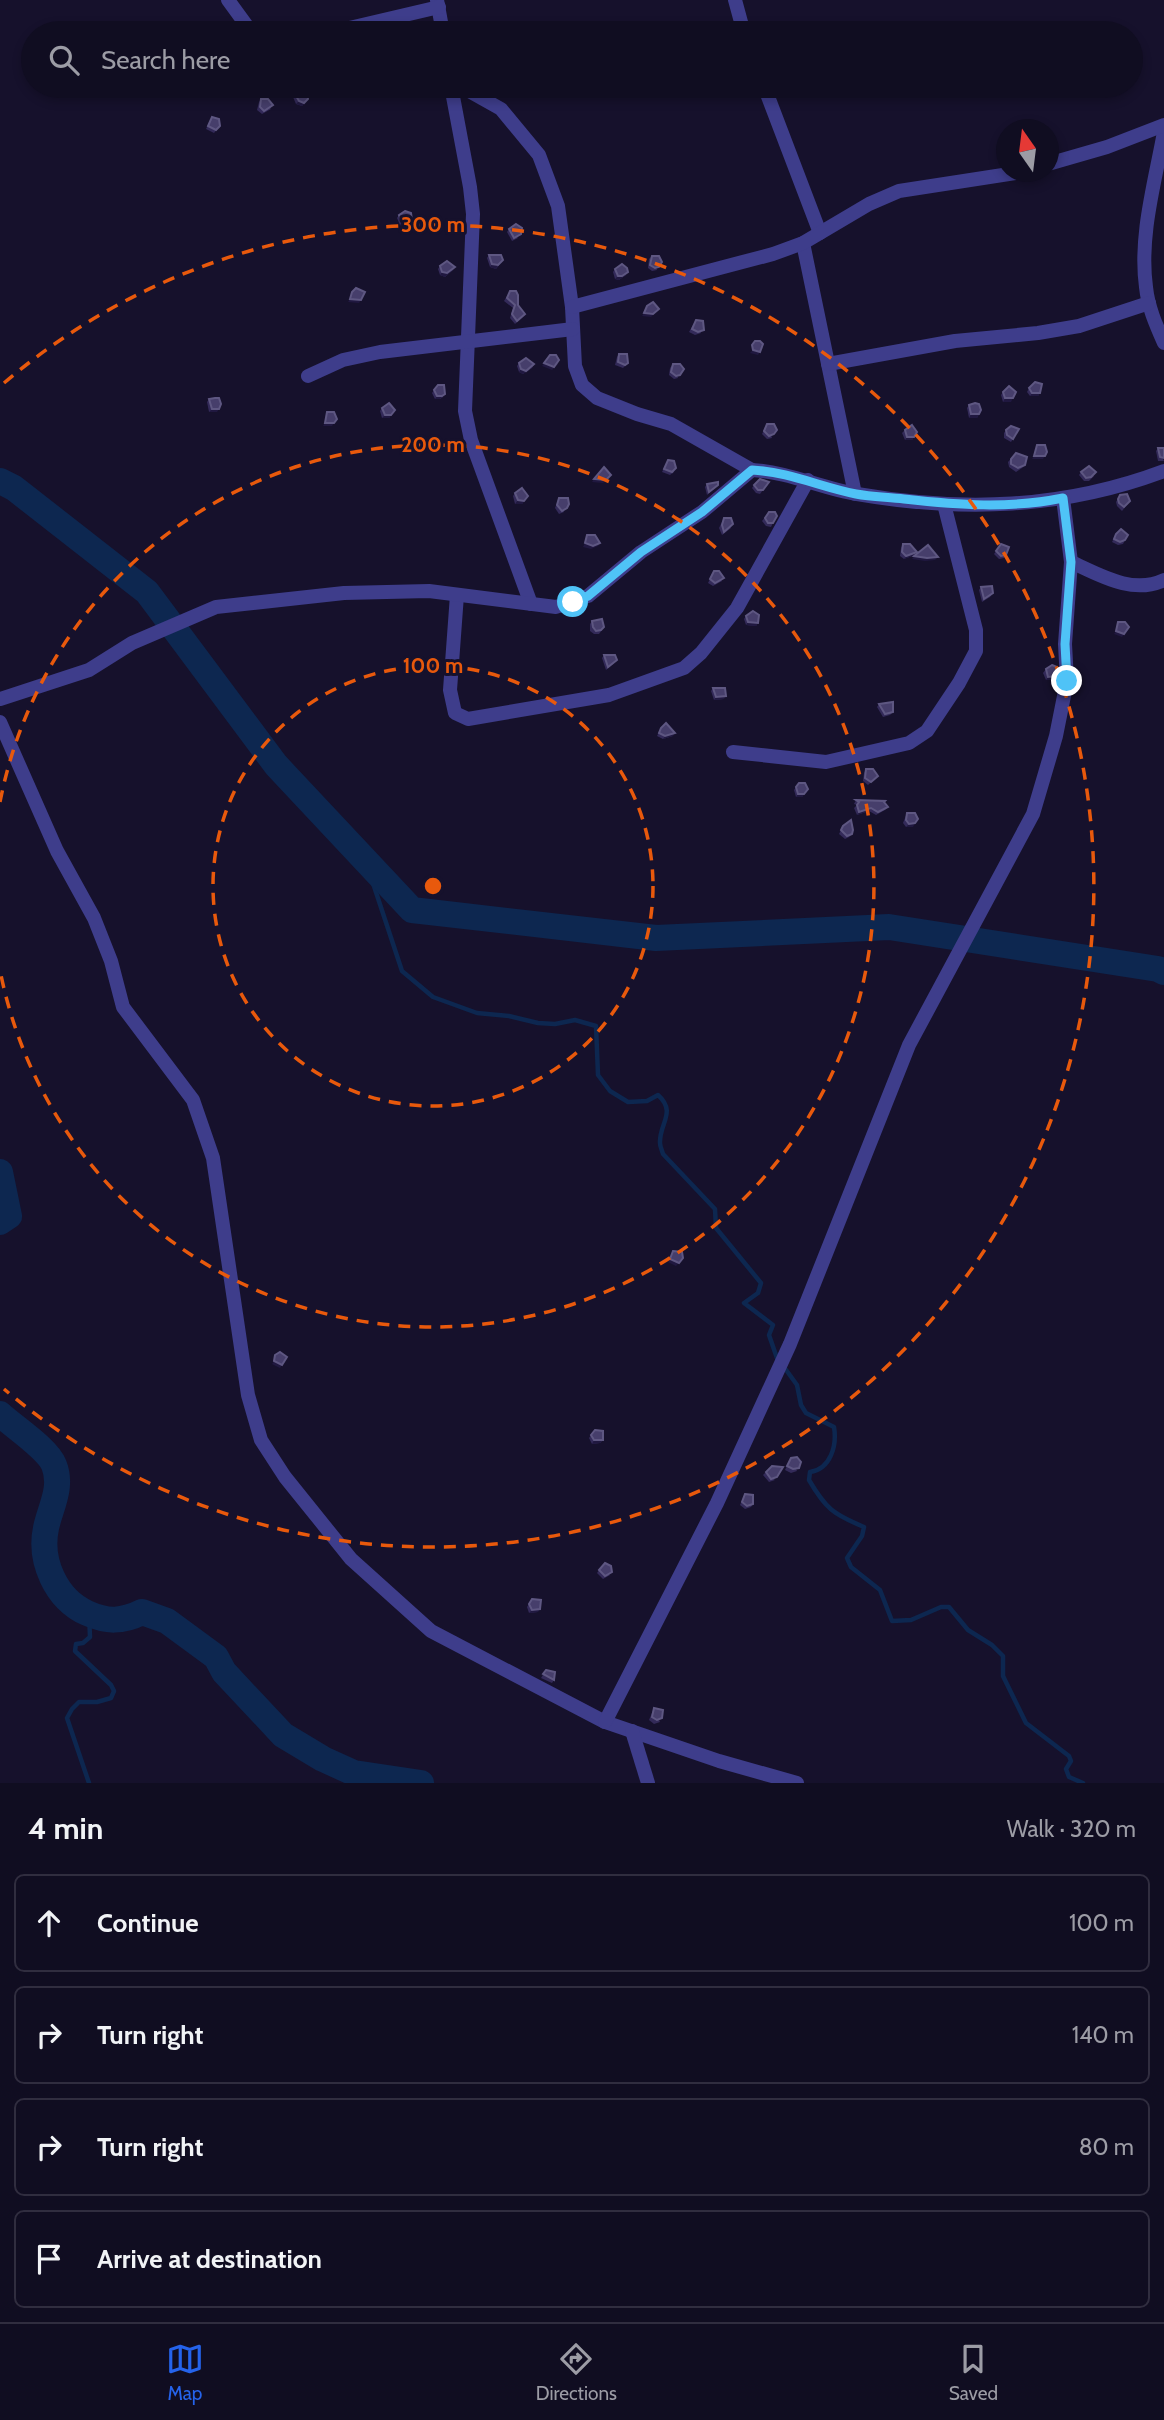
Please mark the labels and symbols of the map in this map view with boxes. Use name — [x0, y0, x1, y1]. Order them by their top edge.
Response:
north arrow — [996, 119, 1059, 182]
text: 300 m — [401, 212, 465, 237]
text: 200 m — [401, 432, 465, 457]
route start — [557, 586, 588, 617]
text: 100 m — [403, 653, 463, 678]
route end — [1051, 665, 1082, 696]
centre of rings — [421, 874, 445, 898]

